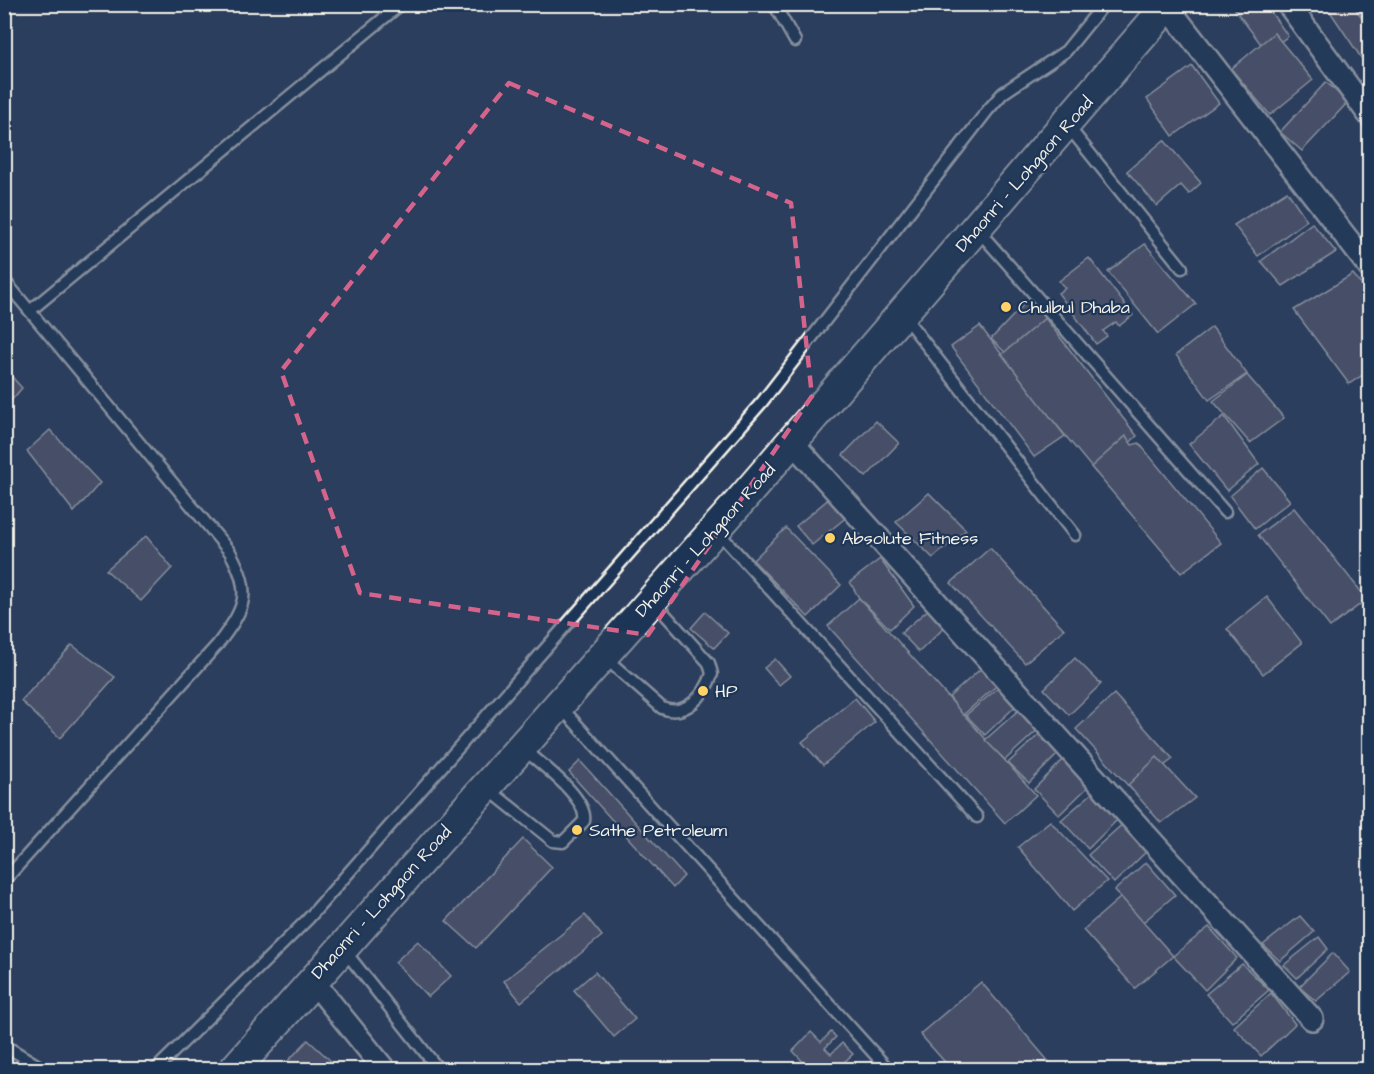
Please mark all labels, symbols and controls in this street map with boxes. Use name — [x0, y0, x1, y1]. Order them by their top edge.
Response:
street label: Dhaonri - Lohgaon Road — [950, 91, 1100, 258]
place label: Chulbul Dhaba — [1018, 295, 1130, 320]
marker: Chulbul Dhaba — [999, 300, 1013, 314]
street label: Dhaonri - Lohgaon Road — [629, 458, 782, 623]
place label: Absolute Fitness — [842, 526, 978, 551]
marker: Absolute Fitness — [823, 531, 837, 545]
place label: HP — [715, 679, 738, 704]
marker: HP — [696, 684, 710, 698]
place label: Sathe Petroleum — [589, 818, 727, 843]
street label: Dhaonri - Lohgaon Road — [305, 820, 458, 985]
marker: Sathe Petroleum — [570, 823, 584, 837]

